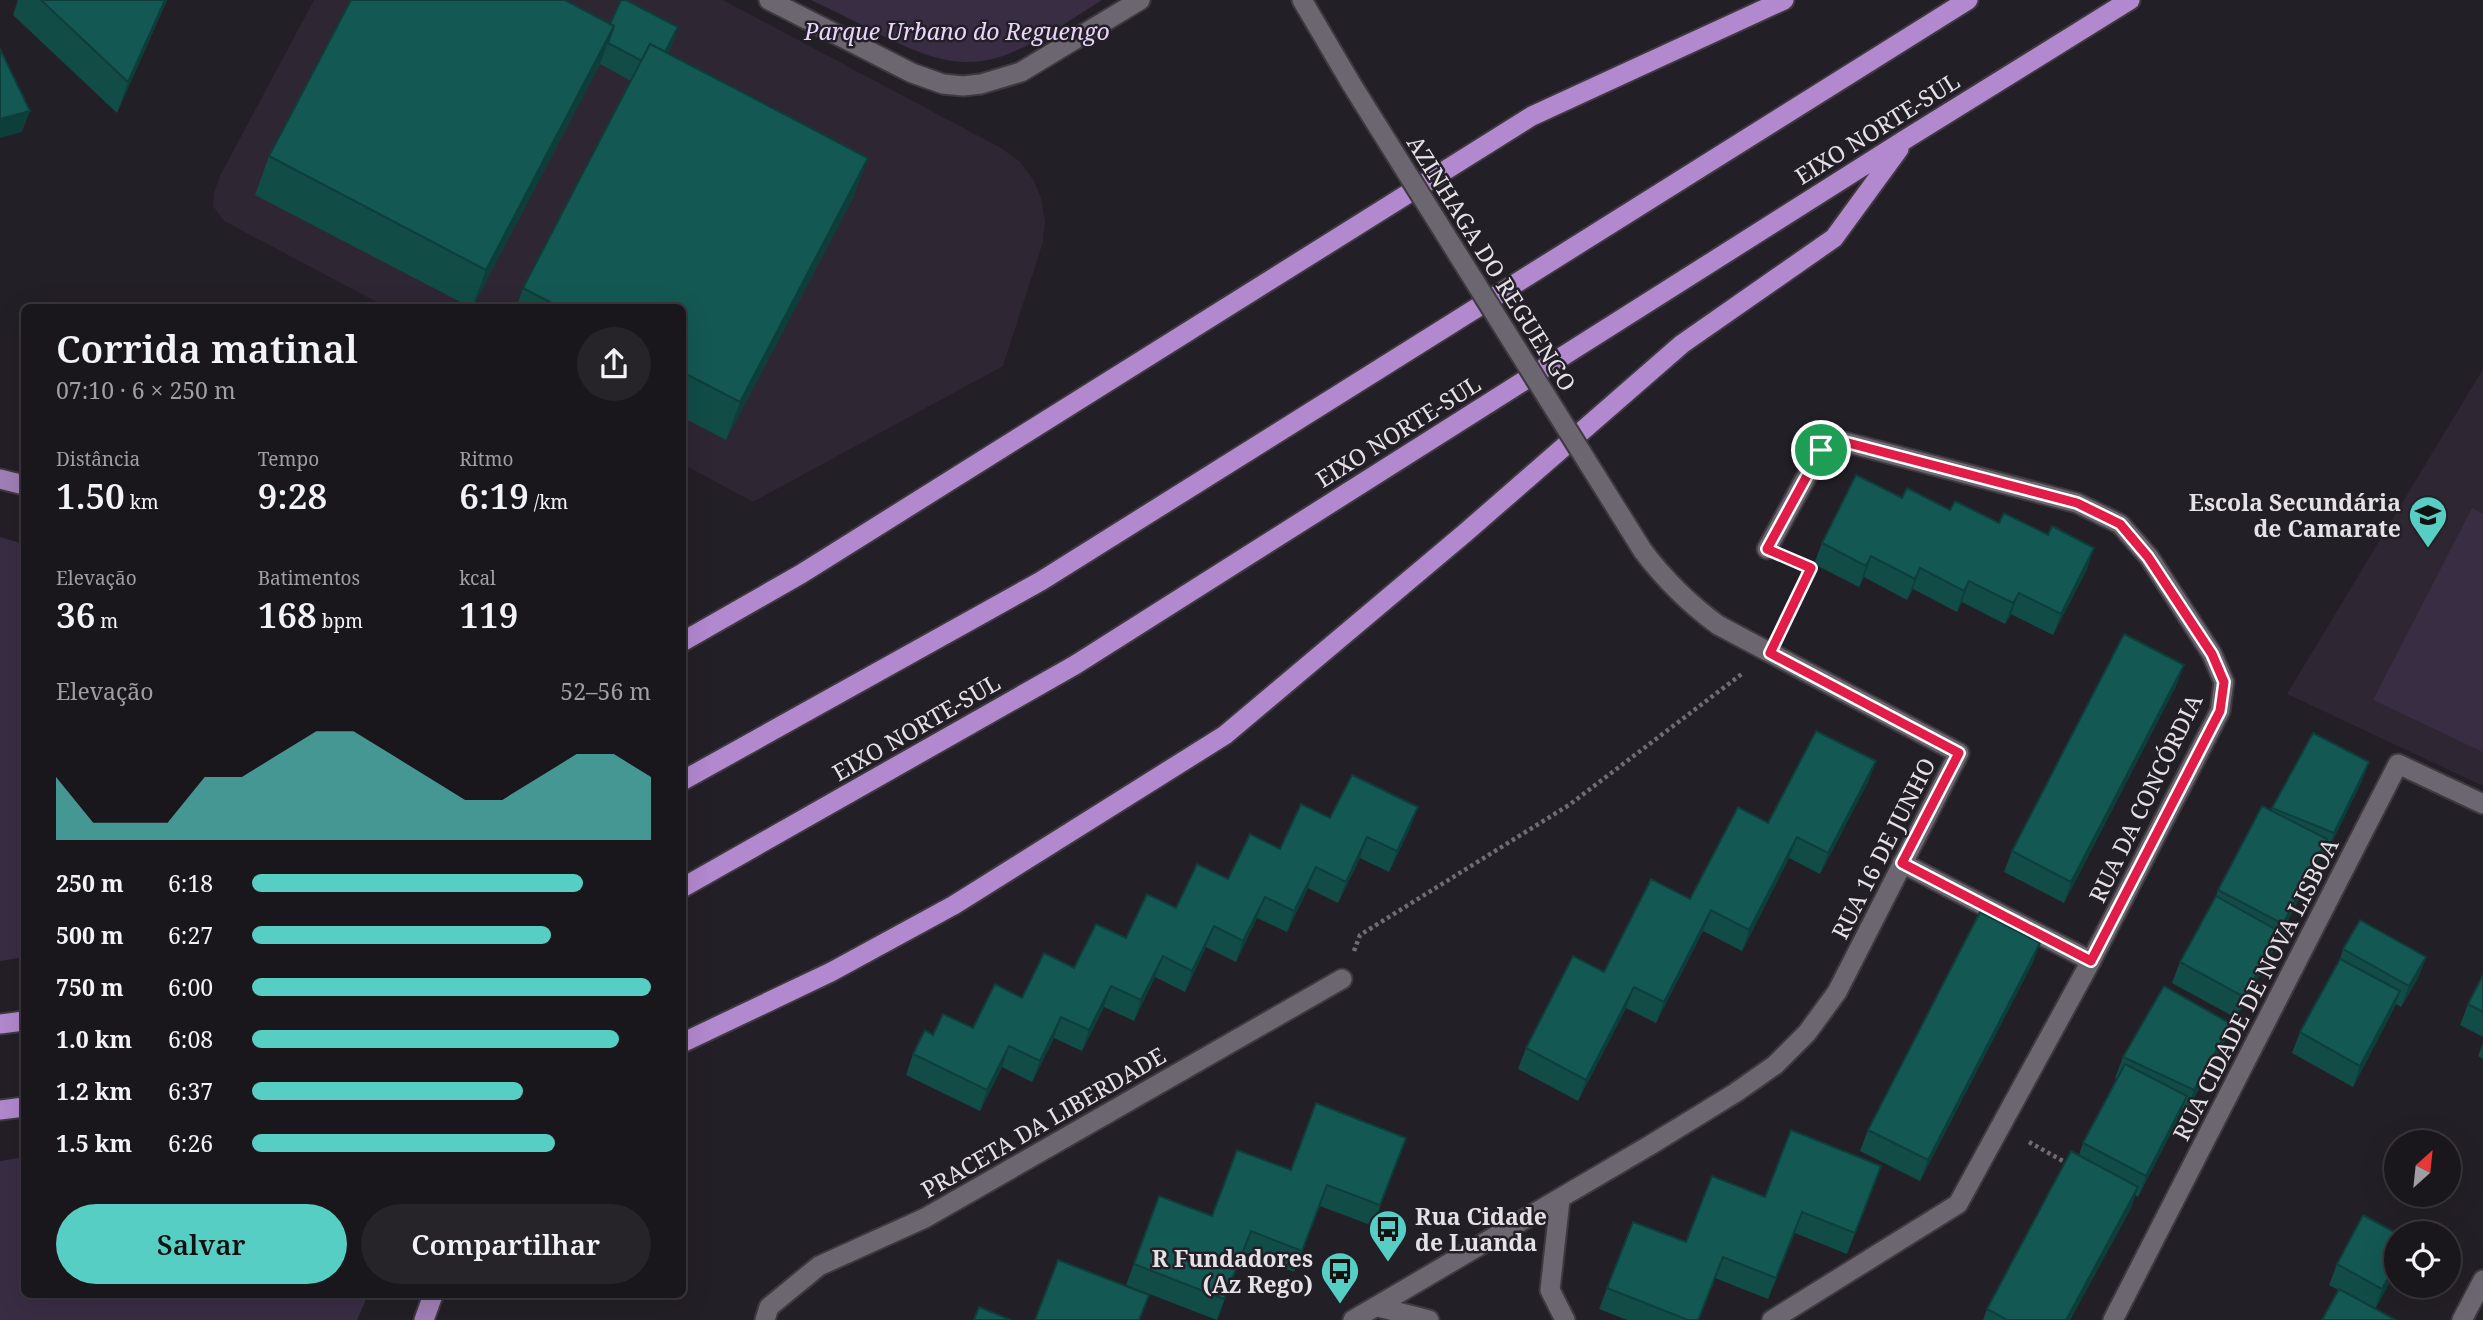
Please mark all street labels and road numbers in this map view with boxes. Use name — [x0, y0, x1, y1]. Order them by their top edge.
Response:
street label: EIXO NORTE-SUL — [1789, 64, 1965, 192]
street label: AZINHAGA DO REGUENGO — [1400, 129, 1584, 397]
street label: EIXO NORTE-SUL — [1310, 367, 1486, 495]
street label: EIXO NORTE-SUL — [826, 666, 1006, 788]
street label: RUA DA CONCÓRDIA — [2081, 688, 2210, 907]
street label: RUA 16 DE JUNHO — [1823, 752, 1943, 944]
street label: RUA CIDADE DE NOVA LISBOA — [2165, 832, 2346, 1146]
street label: PRACETA DA LIBERDADE — [915, 1039, 1171, 1205]

